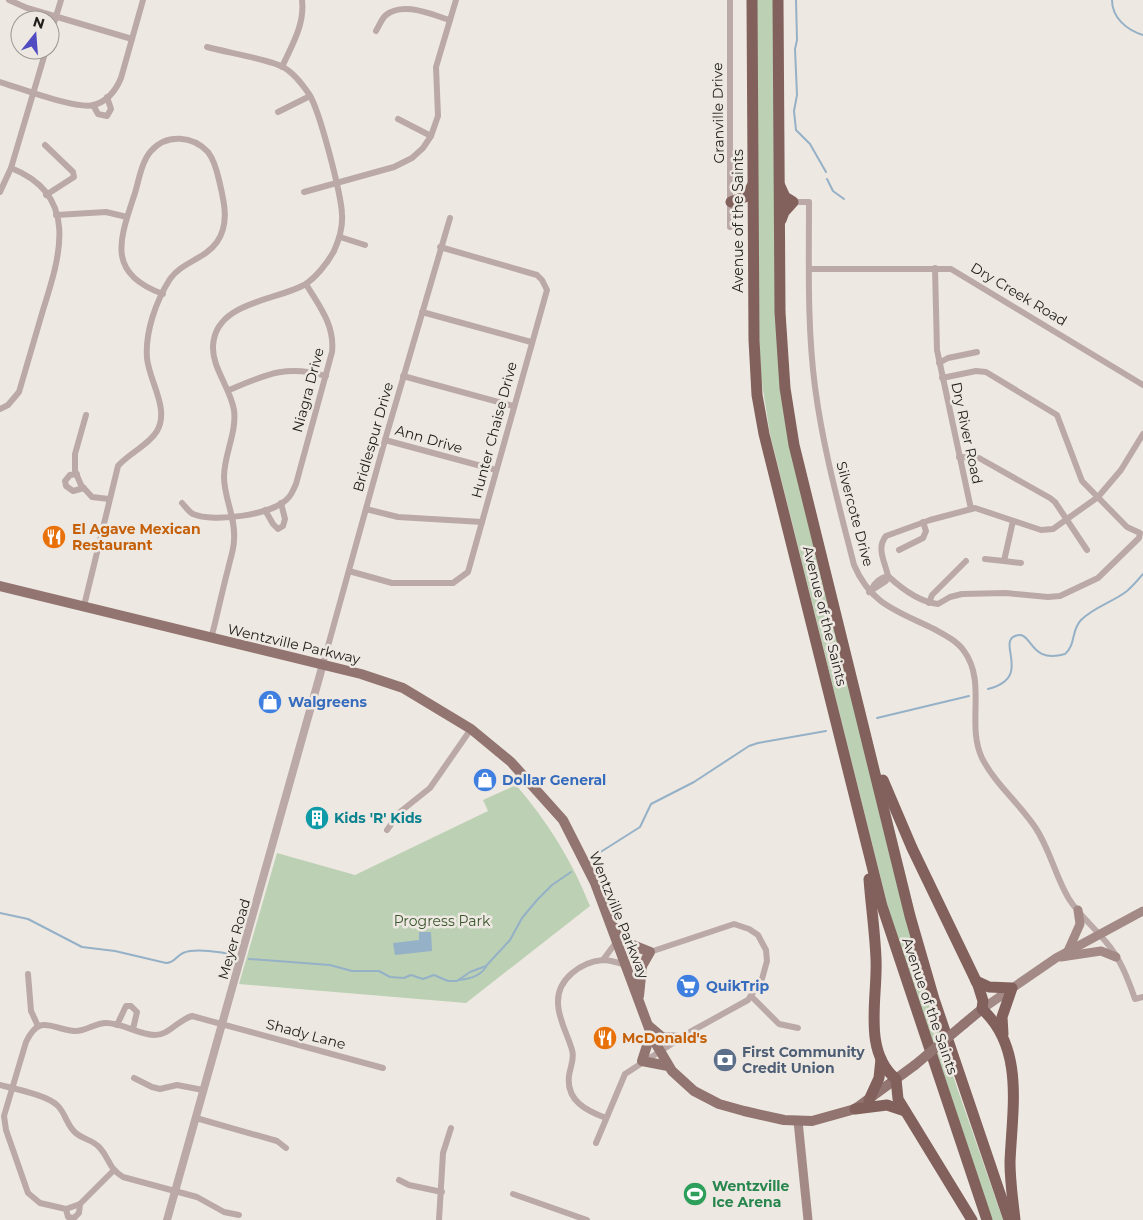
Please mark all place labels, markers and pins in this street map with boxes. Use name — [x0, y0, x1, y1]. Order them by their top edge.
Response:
place label: El Agave Mexican Restaurant — [72, 520, 201, 554]
restaurant icon: El Agave Mexican Restaurant — [41, 524, 67, 550]
shop icon: Walgreens — [257, 689, 283, 715]
place label: Walgreens — [288, 693, 367, 711]
shop icon: Dollar General — [472, 767, 498, 793]
place label: Dollar General — [502, 771, 606, 789]
building icon: Kids 'R' Kids — [304, 805, 330, 831]
place label: Kids 'R' Kids — [334, 809, 423, 827]
supermarket icon: QuikTrip — [675, 973, 701, 999]
place label: QuikTrip — [706, 977, 769, 995]
restaurant icon: McDonald's — [592, 1025, 618, 1051]
place label: McDonald's — [622, 1029, 708, 1047]
place label: First Community Credit Union — [742, 1043, 865, 1077]
bank icon: First Community Credit Union — [712, 1047, 738, 1073]
place label: Wentzville Ice Arena — [712, 1177, 790, 1211]
sports icon: Wentzville Ice Arena — [682, 1181, 708, 1207]

